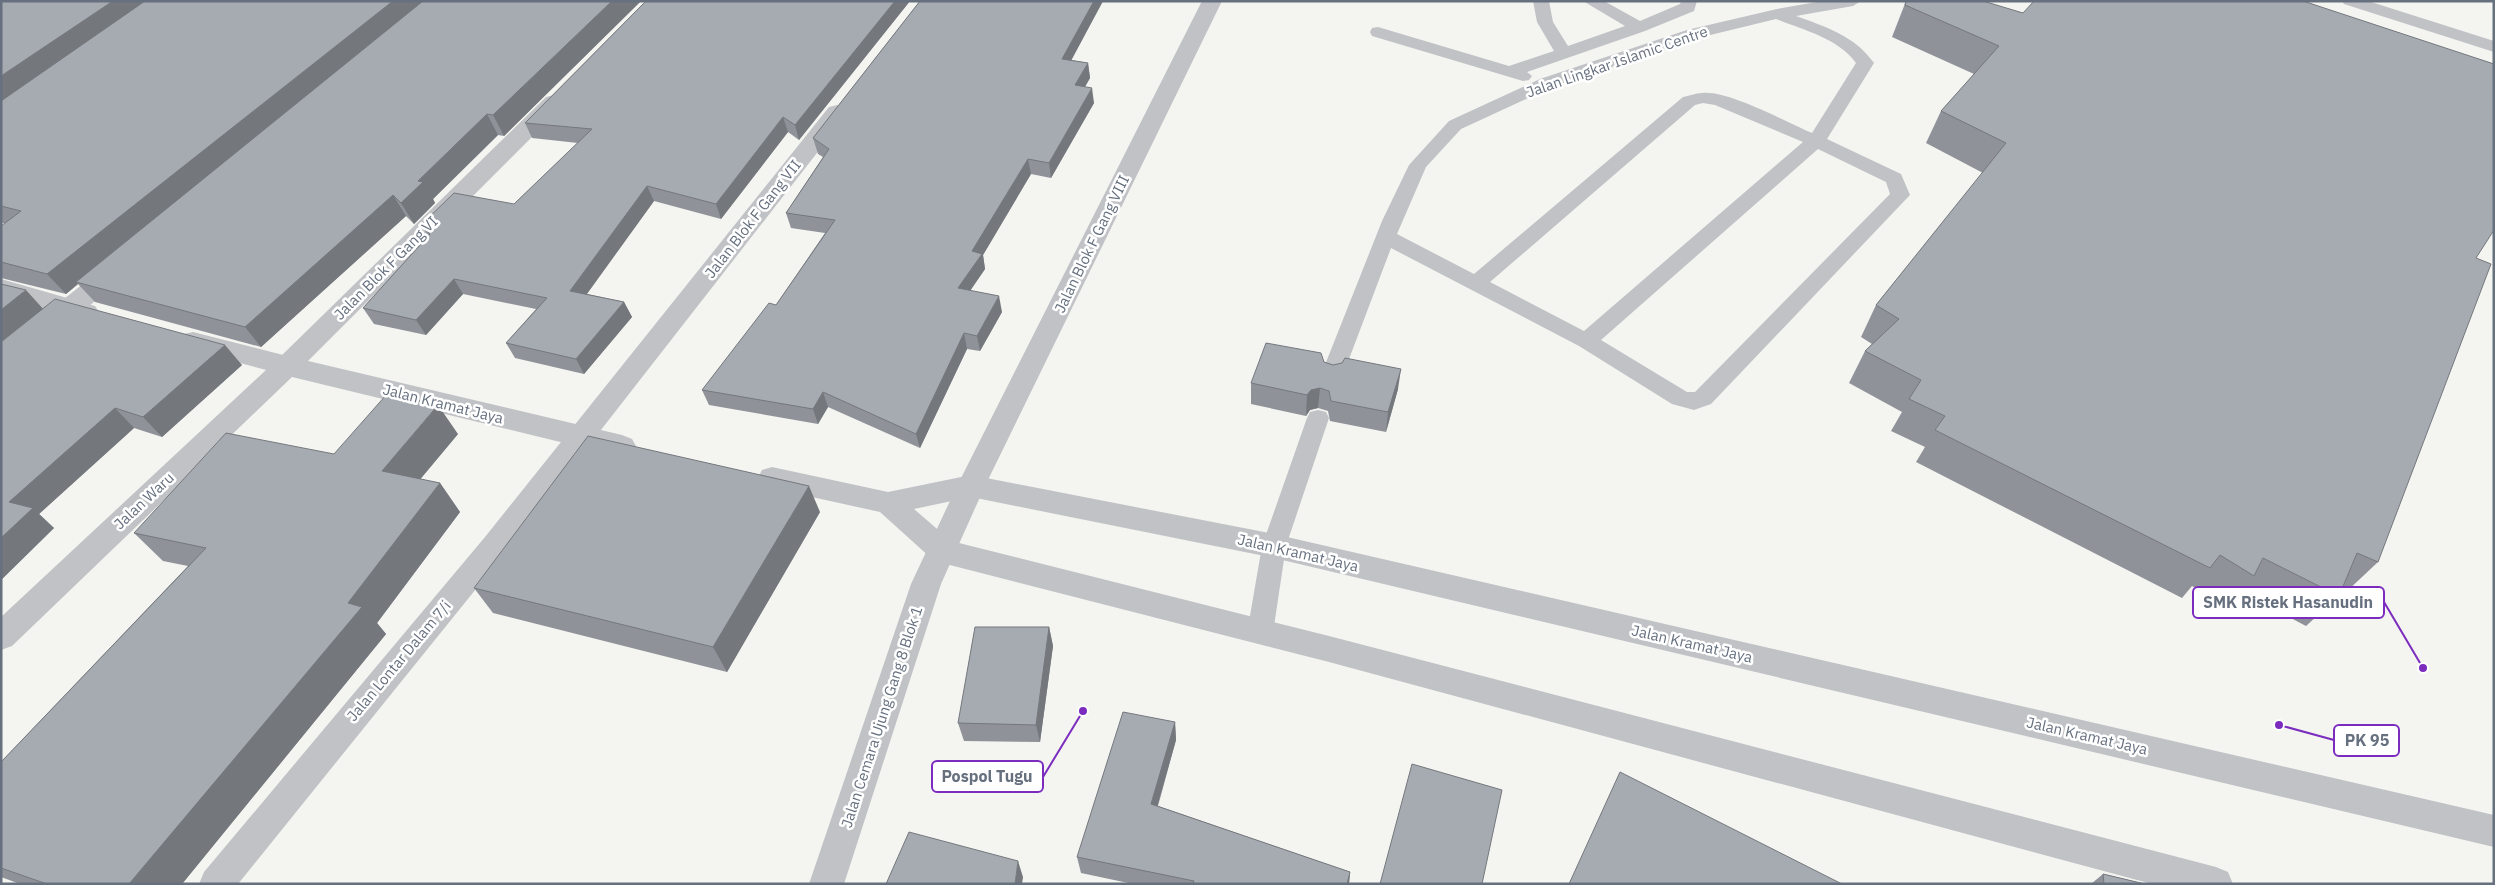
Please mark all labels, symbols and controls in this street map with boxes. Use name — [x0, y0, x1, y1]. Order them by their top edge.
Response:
street label: Jalan Lingkar Islamic Centre — [1524, 21, 1710, 102]
street label: Jalan Blok F Gang VII — [700, 156, 805, 282]
street label: Jalan Blok F Gang VIII — [1050, 172, 1133, 316]
street label: Jalan Blok F Gang VI — [330, 212, 442, 324]
street label: Jalan Kramat Jaya — [381, 379, 505, 428]
street label: Jalan Waru — [110, 468, 178, 533]
street label: Jalan Kramat Jaya — [1236, 529, 1360, 576]
callout: SMK Ristek Hasanudin — [2193, 587, 2384, 618]
text: SMK Ristek Hasanudin — [2203, 592, 2373, 612]
street label: Jalan Lontar Dalam 7/i — [343, 596, 455, 725]
street label: Jalan Cemara Ujung Gang 8 Blok 1 — [837, 604, 926, 830]
street label: Jalan Kramat Jaya — [1630, 620, 1754, 667]
street label: Jalan Kramat Jaya — [2025, 712, 2149, 759]
callout: PK 95 — [2334, 725, 2399, 756]
text: PK 95 — [2345, 730, 2390, 750]
callout: Pospol Tugu — [932, 761, 1043, 792]
text: Pospol Tugu — [941, 766, 1033, 786]

